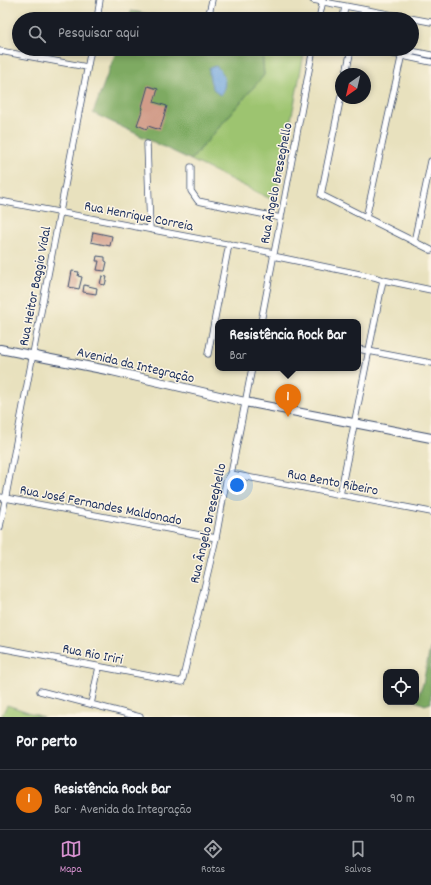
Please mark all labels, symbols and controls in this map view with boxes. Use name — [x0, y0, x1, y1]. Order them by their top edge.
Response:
search box — [12, 12, 419, 56]
icon: search — [26, 23, 48, 45]
text: Pesquisar aqui — [58, 23, 139, 45]
north arrow — [335, 68, 371, 104]
street label: Rua Ângelo Breseghello — [255, 121, 299, 246]
street label: Rua Henrique Correia — [82, 197, 195, 237]
street label: Rua Heitor Baggio Vidal — [15, 224, 58, 348]
popup — [215, 319, 361, 371]
text: Resistência Rock Bar — [230, 325, 346, 347]
street label: Avenida da Integração — [75, 343, 196, 389]
text: Bar — [230, 347, 247, 366]
pin: 1 — [275, 384, 301, 417]
street label: Rua Ângelo Breseghello — [185, 461, 233, 586]
street label: Rua Bento Ribeiro — [286, 464, 380, 502]
your location — [227, 475, 247, 495]
street label: Rua José Fernandes Maldonado — [18, 480, 183, 531]
street label: Rua Rio Iriri — [61, 639, 125, 671]
map controls — [383, 669, 419, 705]
button: locate — [383, 669, 419, 705]
text: Por perto — [16, 731, 77, 755]
text: Resistência Rock Bar — [54, 779, 171, 801]
text: 1 — [28, 790, 30, 809]
text: 90 m — [390, 790, 415, 809]
text: Bar · Avenida da Integração — [54, 801, 192, 820]
tab: Mapa — [60, 838, 82, 878]
tab: Rotas — [201, 838, 225, 878]
tab: Salvos — [345, 838, 371, 878]

